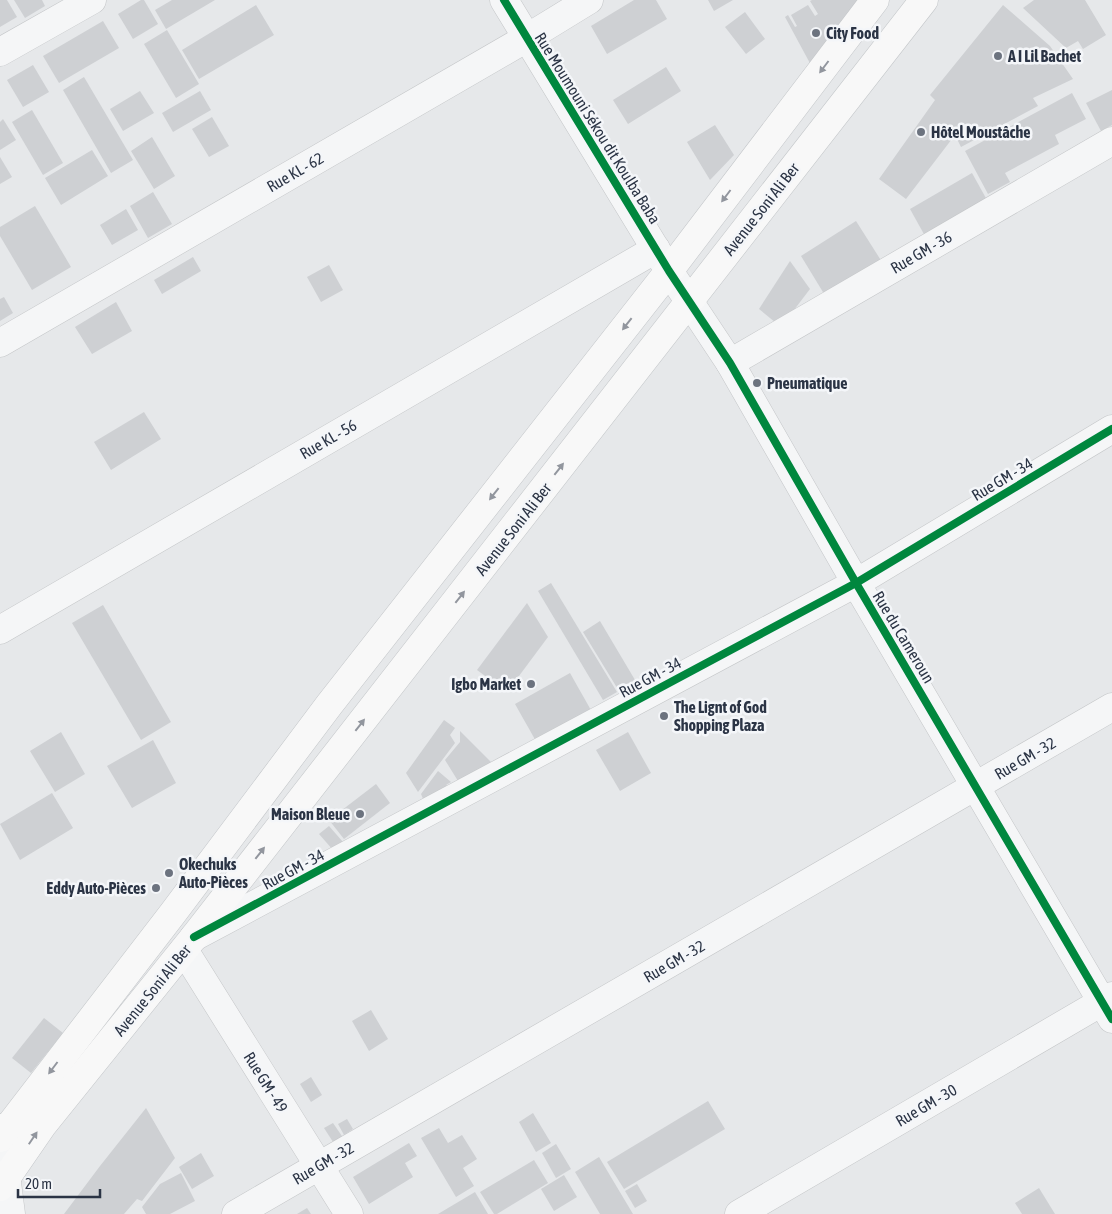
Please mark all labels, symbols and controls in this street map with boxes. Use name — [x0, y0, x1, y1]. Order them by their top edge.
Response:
place label: City Food — [826, 24, 879, 42]
marker: City Food — [810, 27, 822, 39]
street label: Rue Moumouni Sékou dit Koulba Baba — [532, 29, 664, 227]
place label: A I Lil Bachet — [1007, 47, 1082, 65]
marker: A I Lil Bachet — [992, 50, 1004, 62]
one-way arrow — [819, 60, 830, 73]
place label: Hôtel Moustâche — [931, 123, 1031, 141]
marker: Hôtel Moustâche — [915, 126, 927, 138]
street label: Rue KL - 62 — [263, 149, 327, 195]
street label: Avenue Soni Ali Ber — [719, 159, 803, 259]
one-way arrow — [721, 189, 731, 203]
street label: Rue GM - 36 — [887, 227, 955, 277]
one-way arrow — [621, 318, 632, 331]
place label: Pneumatique — [767, 374, 847, 392]
marker: Pneumatique — [751, 377, 763, 389]
street label: Rue KL - 56 — [296, 416, 360, 462]
street label: Rue GM - 34 — [968, 454, 1036, 504]
one-way arrow — [554, 463, 565, 476]
street label: Avenue Soni Ali Ber — [471, 479, 555, 579]
one-way arrow — [489, 487, 500, 500]
street label: Rue du Cameroun — [870, 588, 938, 686]
one-way arrow — [454, 591, 465, 604]
street label: Rue GM - 34 — [616, 653, 684, 701]
place label: Igbo Market — [451, 675, 521, 693]
marker: Igbo Market — [525, 678, 537, 690]
place label: The Lignt of God Shopping Plaza — [674, 698, 767, 734]
marker: The Lignt of God Shopping Plaza — [658, 710, 670, 722]
one-way arrow — [355, 719, 365, 732]
street label: Rue GM - 32 — [991, 733, 1059, 783]
place label: Maison Bleue — [271, 805, 350, 823]
marker: Maison Bleue — [354, 808, 366, 820]
street label: Rue GM - 34 — [259, 845, 327, 893]
one-way arrow — [255, 847, 265, 860]
place label: Okechuks Auto-Pièces — [178, 855, 248, 891]
marker: Okechuks Auto-Pièces — [163, 867, 175, 879]
place label: Eddy Auto-Pièces — [46, 879, 146, 897]
marker: Eddy Auto-Pièces — [150, 882, 162, 894]
street label: Rue GM - 32 — [640, 936, 708, 986]
street label: Avenue Soni Ali Ber — [110, 941, 194, 1039]
street label: Rue GM - 49 — [240, 1048, 292, 1116]
one-way arrow — [48, 1061, 59, 1074]
street label: Rue GM - 30 — [892, 1080, 960, 1130]
one-way arrow — [28, 1132, 38, 1145]
street label: Rue GM - 32 — [289, 1138, 357, 1188]
scale bar — [18, 1166, 100, 1198]
text: 20 m — [25, 1175, 52, 1192]

